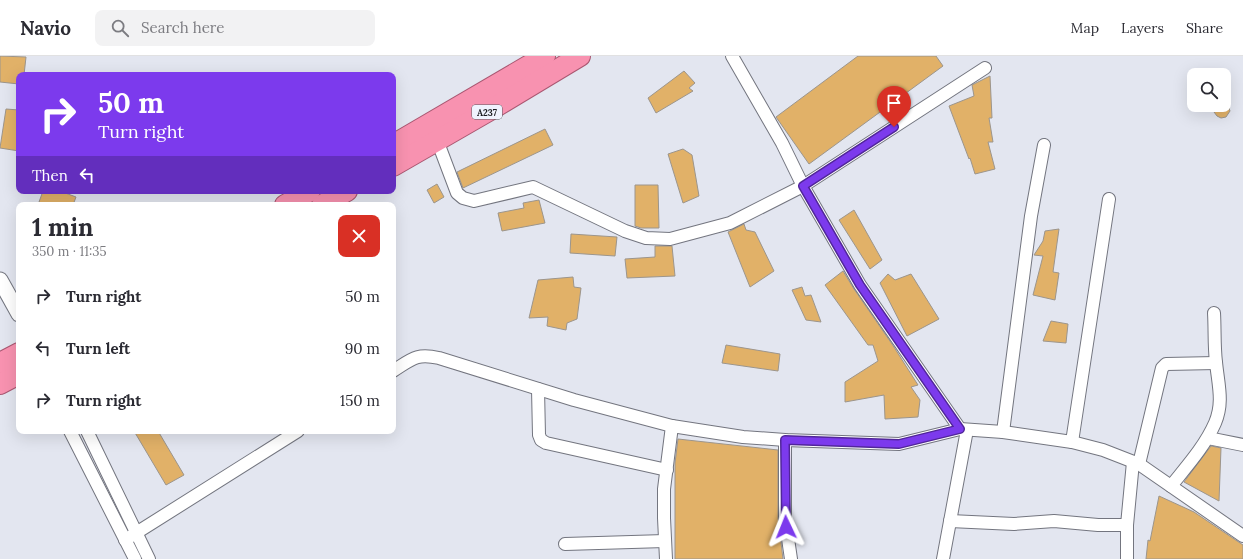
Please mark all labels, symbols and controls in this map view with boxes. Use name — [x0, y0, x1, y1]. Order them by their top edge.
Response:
search box — [95, 10, 375, 46]
text: Navio — [20, 16, 71, 40]
icon: search — [109, 17, 131, 39]
text: Search here — [141, 18, 224, 37]
text: Map — [1071, 19, 1099, 37]
text: Layers — [1121, 19, 1164, 37]
text: Share — [1186, 19, 1223, 37]
map controls — [1187, 68, 1231, 112]
button: search — [1187, 68, 1231, 112]
text: 50 m — [98, 85, 164, 121]
pin — [877, 86, 911, 127]
icon: right — [32, 88, 84, 140]
icon: arrive — [883, 92, 905, 114]
road number: A237 — [472, 105, 502, 119]
text: Turn right — [98, 120, 184, 143]
icon: left — [76, 164, 98, 186]
text: Then — [32, 166, 68, 185]
text: 1 min — [32, 212, 93, 243]
button: close — [338, 215, 380, 257]
text: 350 m · 11:35 — [32, 243, 107, 260]
icon: right — [32, 285, 54, 307]
text: Turn right — [66, 287, 142, 306]
text: 50 m — [345, 287, 380, 306]
icon: left — [32, 337, 54, 359]
text: Turn left — [66, 339, 130, 358]
text: 90 m — [345, 339, 380, 358]
icon: right — [32, 389, 54, 411]
text: Turn right — [66, 391, 142, 410]
text: 150 m — [340, 391, 380, 410]
position arrow — [765, 506, 807, 548]

